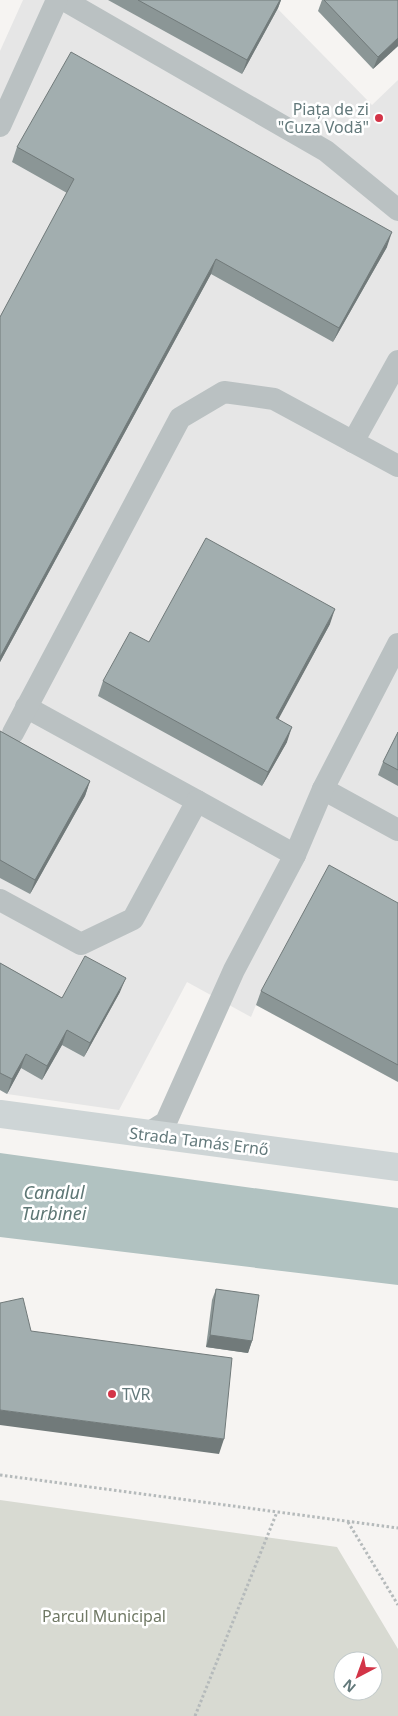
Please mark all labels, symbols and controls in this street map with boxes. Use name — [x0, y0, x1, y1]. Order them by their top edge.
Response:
place label: Piața de zi "Cuza Vodă" — [278, 98, 369, 138]
marker: Piața de zi "Cuza Vodă" — [373, 112, 385, 124]
street label: Strada Tamás Ernő — [128, 1122, 270, 1160]
water label: Canalul Turbinei — [22, 1180, 87, 1225]
place label: TVR — [122, 1383, 150, 1405]
marker: TVR — [106, 1388, 118, 1400]
park label: Parcul Municipal — [42, 1605, 166, 1627]
north arrow — [333, 1651, 383, 1701]
text: N — [339, 1675, 360, 1697]

